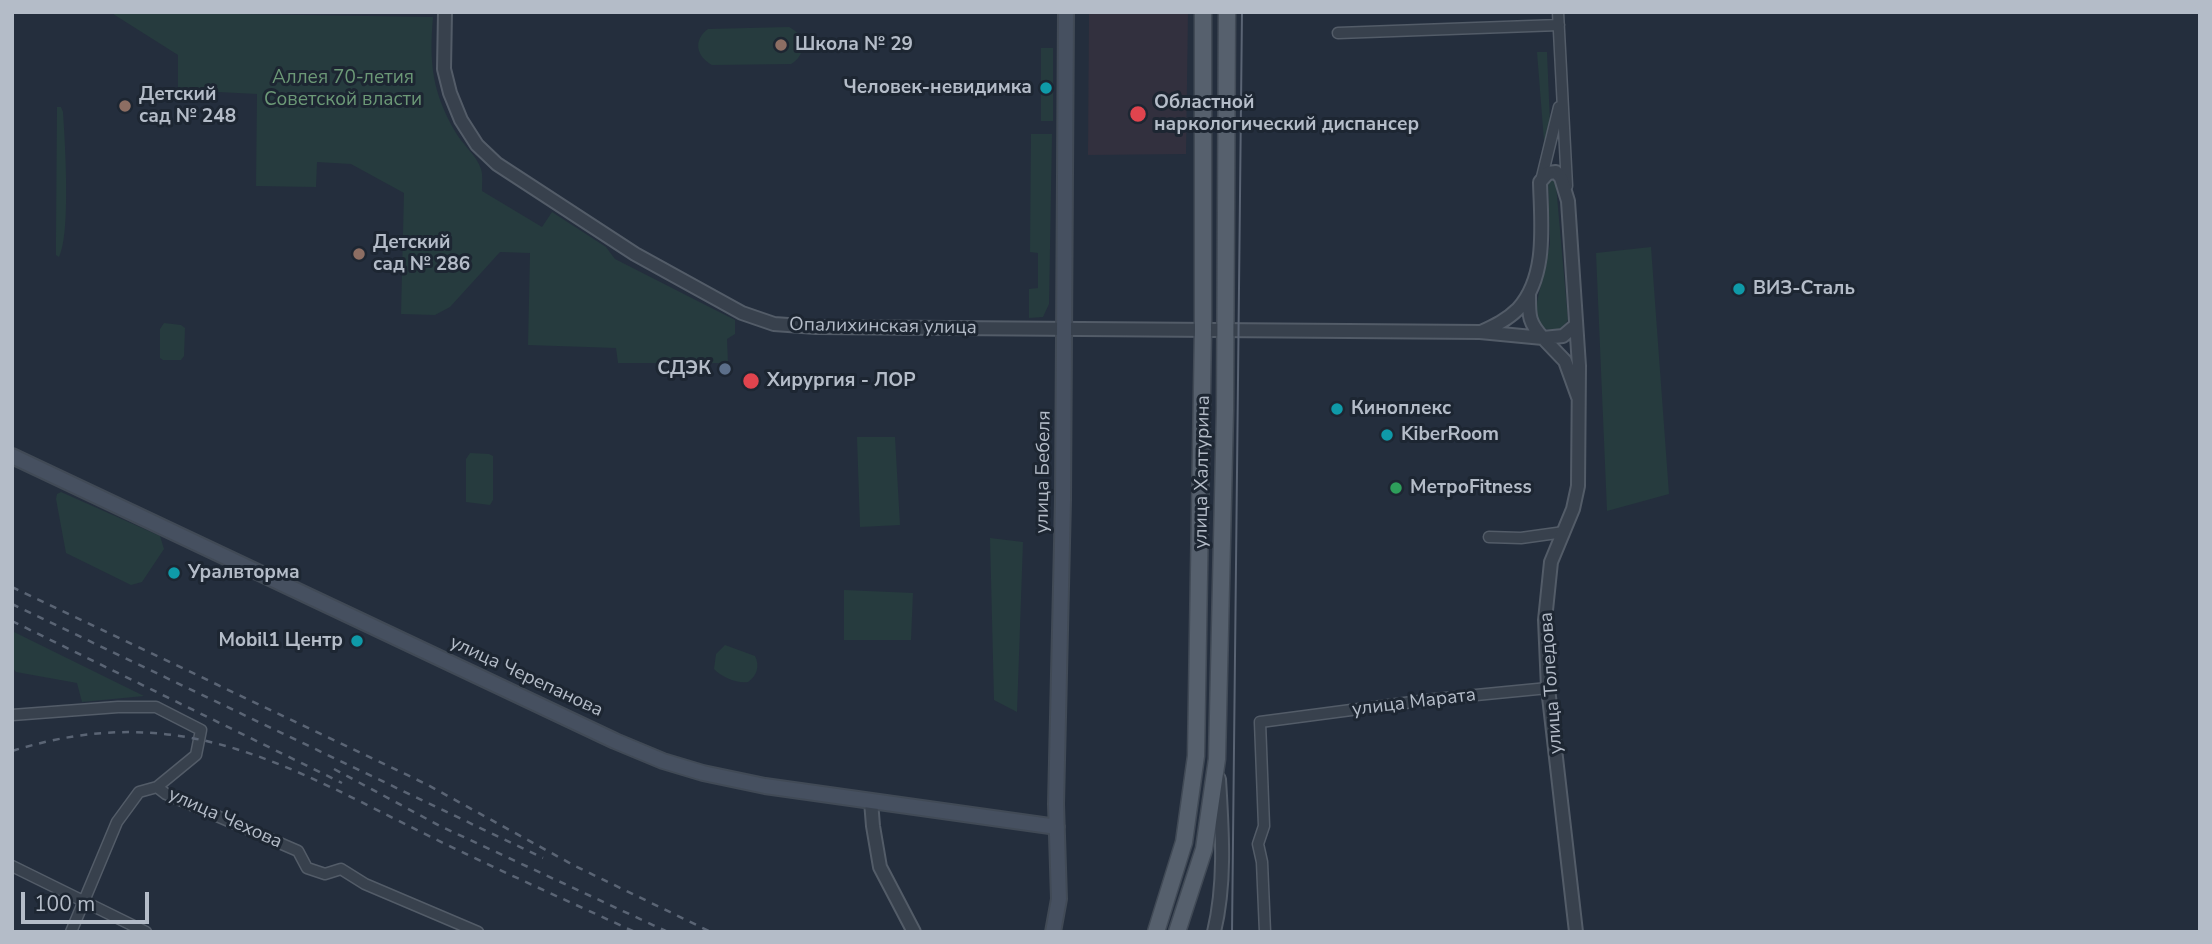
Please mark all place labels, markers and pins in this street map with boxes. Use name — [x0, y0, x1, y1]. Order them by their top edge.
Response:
place label: Школа № 29 — [795, 34, 913, 56]
marker: Школа № 29 — [773, 37, 789, 53]
place label: Человек-невидимка — [844, 77, 1032, 99]
marker: Человек-невидимка — [1038, 80, 1054, 96]
place label: Детский сад № 248 — [139, 84, 236, 128]
place label: Областной наркологический диспансер — [1154, 92, 1419, 136]
marker: Детский сад № 248 — [117, 98, 133, 114]
marker: Областной наркологический диспансер — [1128, 104, 1148, 124]
place label: Детский сад № 286 — [373, 232, 470, 276]
marker: Детский сад № 286 — [351, 246, 367, 262]
place label: ВИЗ-Сталь — [1753, 278, 1855, 300]
marker: ВИЗ-Сталь — [1731, 281, 1747, 297]
place label: СДЭК — [657, 358, 711, 380]
marker: СДЭК — [717, 361, 733, 377]
place label: Хирургия - ЛОР — [767, 370, 916, 392]
marker: Хирургия - ЛОР — [741, 371, 761, 391]
place label: Киноплекс — [1351, 398, 1451, 420]
marker: Киноплекс — [1329, 401, 1345, 417]
place label: KiberRoom — [1401, 424, 1499, 446]
marker: KiberRoom — [1379, 427, 1395, 443]
place label: МетроFitness — [1410, 477, 1532, 499]
marker: МетроFitness — [1388, 480, 1404, 496]
place label: Уралвторма — [188, 562, 300, 584]
marker: Уралвторма — [166, 565, 182, 581]
place label: Mobil1 Центр — [219, 630, 343, 652]
marker: Mobil1 Центр — [349, 633, 365, 649]

